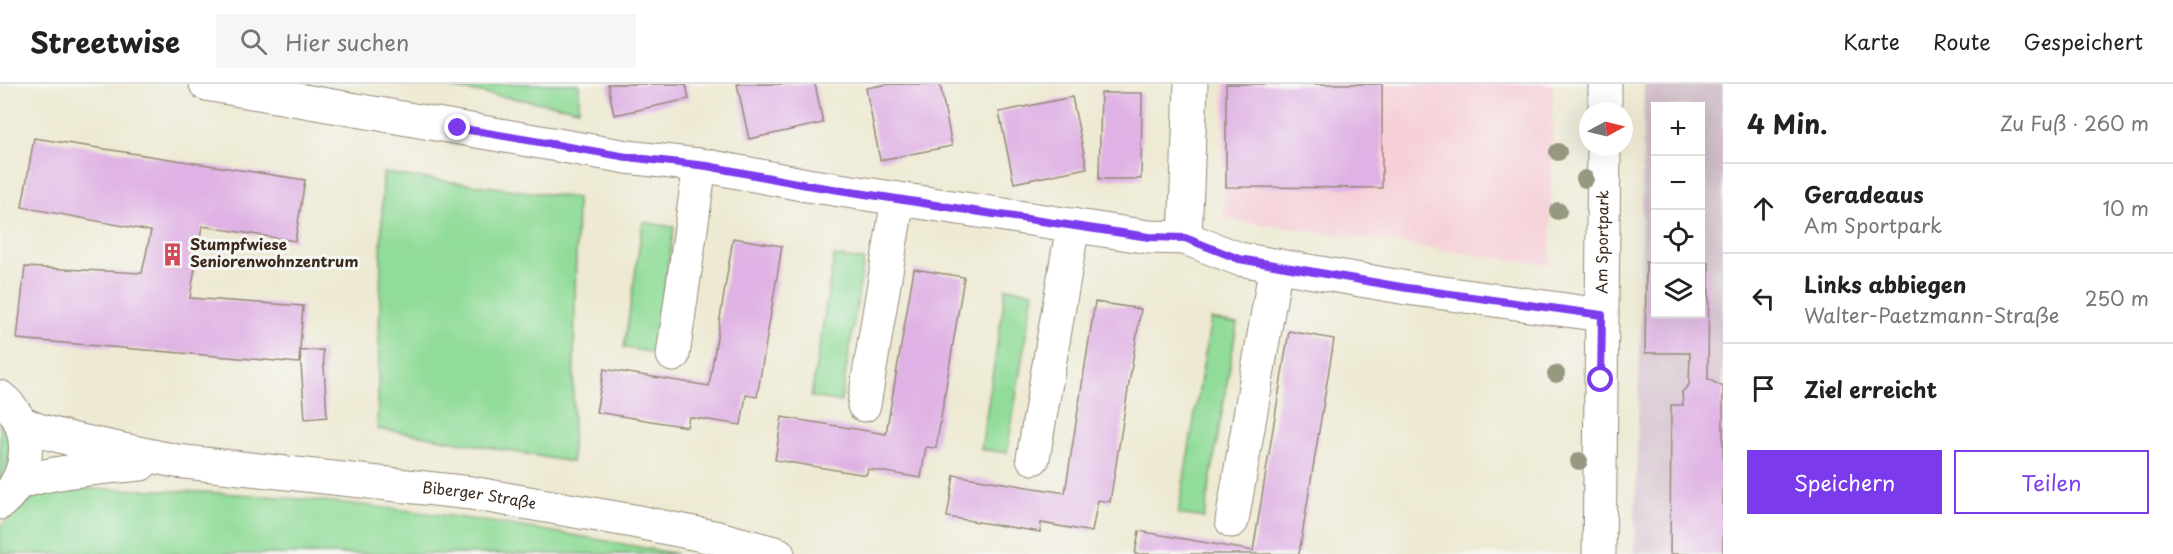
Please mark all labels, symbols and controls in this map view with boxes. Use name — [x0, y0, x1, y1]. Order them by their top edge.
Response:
search box — [216, 14, 636, 68]
text: Streetwise — [30, 20, 180, 63]
icon: search — [237, 25, 270, 58]
text: Hier suchen — [285, 25, 409, 58]
text: Karte — [1843, 25, 1900, 57]
text: Route — [1933, 25, 1991, 57]
text: Gespeichert — [2024, 25, 2143, 57]
north arrow — [1579, 102, 1633, 156]
map controls — [1651, 102, 1705, 318]
button: + — [1651, 102, 1705, 156]
text: 4 Min. — [1747, 104, 1827, 143]
text: Zu Fuß · 260 m — [2000, 108, 2149, 138]
route end — [444, 114, 470, 140]
button: − — [1651, 156, 1705, 210]
text: Geradeaus — [1804, 177, 1924, 210]
street label: Am Sportpark — [1589, 190, 1613, 294]
icon: ahead — [1747, 192, 1780, 225]
text: 10 m — [2102, 193, 2149, 223]
button: locate — [1651, 210, 1705, 264]
text: Am Sportpark — [1804, 210, 1942, 240]
place label: Stumpfwiese Seniorenwohnzentrum — [190, 232, 359, 272]
building icon: Stumpfwiese Seniorenwohnzentrum — [159, 241, 185, 267]
button: layers — [1651, 264, 1705, 318]
text: Links abbiegen — [1804, 267, 1966, 300]
icon: left — [1747, 282, 1780, 315]
text: 250 m — [2085, 283, 2149, 313]
text: Walter-Paetzmann-Straße — [1804, 300, 2059, 330]
route start — [1587, 366, 1613, 392]
icon: arrive — [1747, 372, 1780, 405]
text: Ziel erreicht — [1804, 372, 1937, 405]
button: Speichern — [1747, 450, 1942, 514]
button: Teilen — [1954, 450, 2149, 514]
street label: Biberger Straße — [421, 475, 538, 514]

